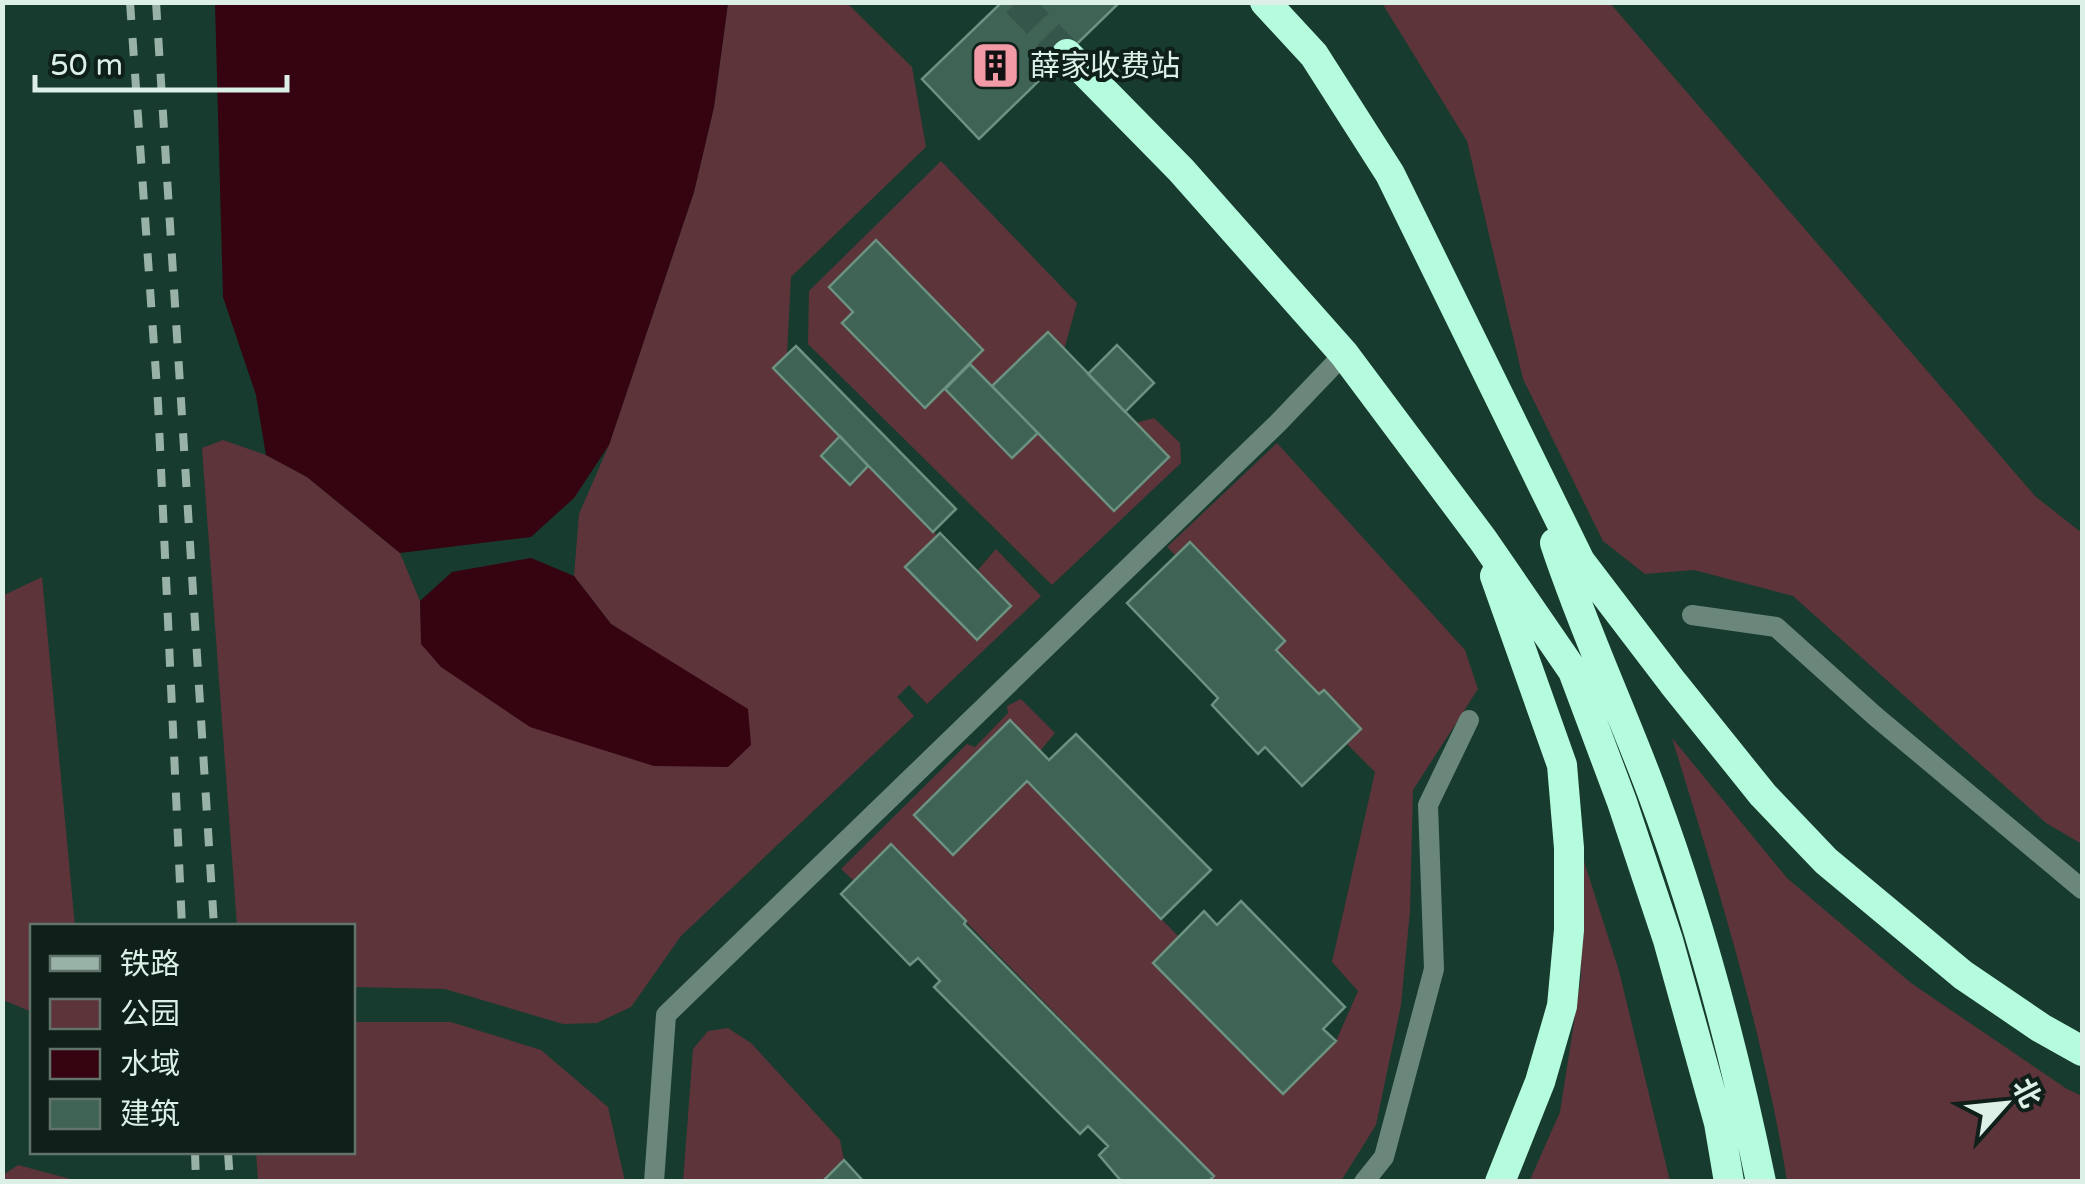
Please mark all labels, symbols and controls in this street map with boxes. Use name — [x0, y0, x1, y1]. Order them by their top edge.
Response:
scale bar — [35, 30, 288, 92]
building icon: 薛家收费站 — [969, 40, 1021, 92]
text: 50 m — [50, 47, 123, 84]
place label: 薛家收费站 — [1030, 48, 1180, 85]
legend — [30, 924, 355, 1154]
text: 铁路 — [120, 946, 180, 983]
text: 公园 — [120, 996, 180, 1033]
text: 水域 — [120, 1046, 180, 1083]
north arrow — [1955, 1054, 2055, 1154]
text: 北 — [2005, 1073, 2048, 1113]
text: 建筑 — [120, 1096, 180, 1133]

